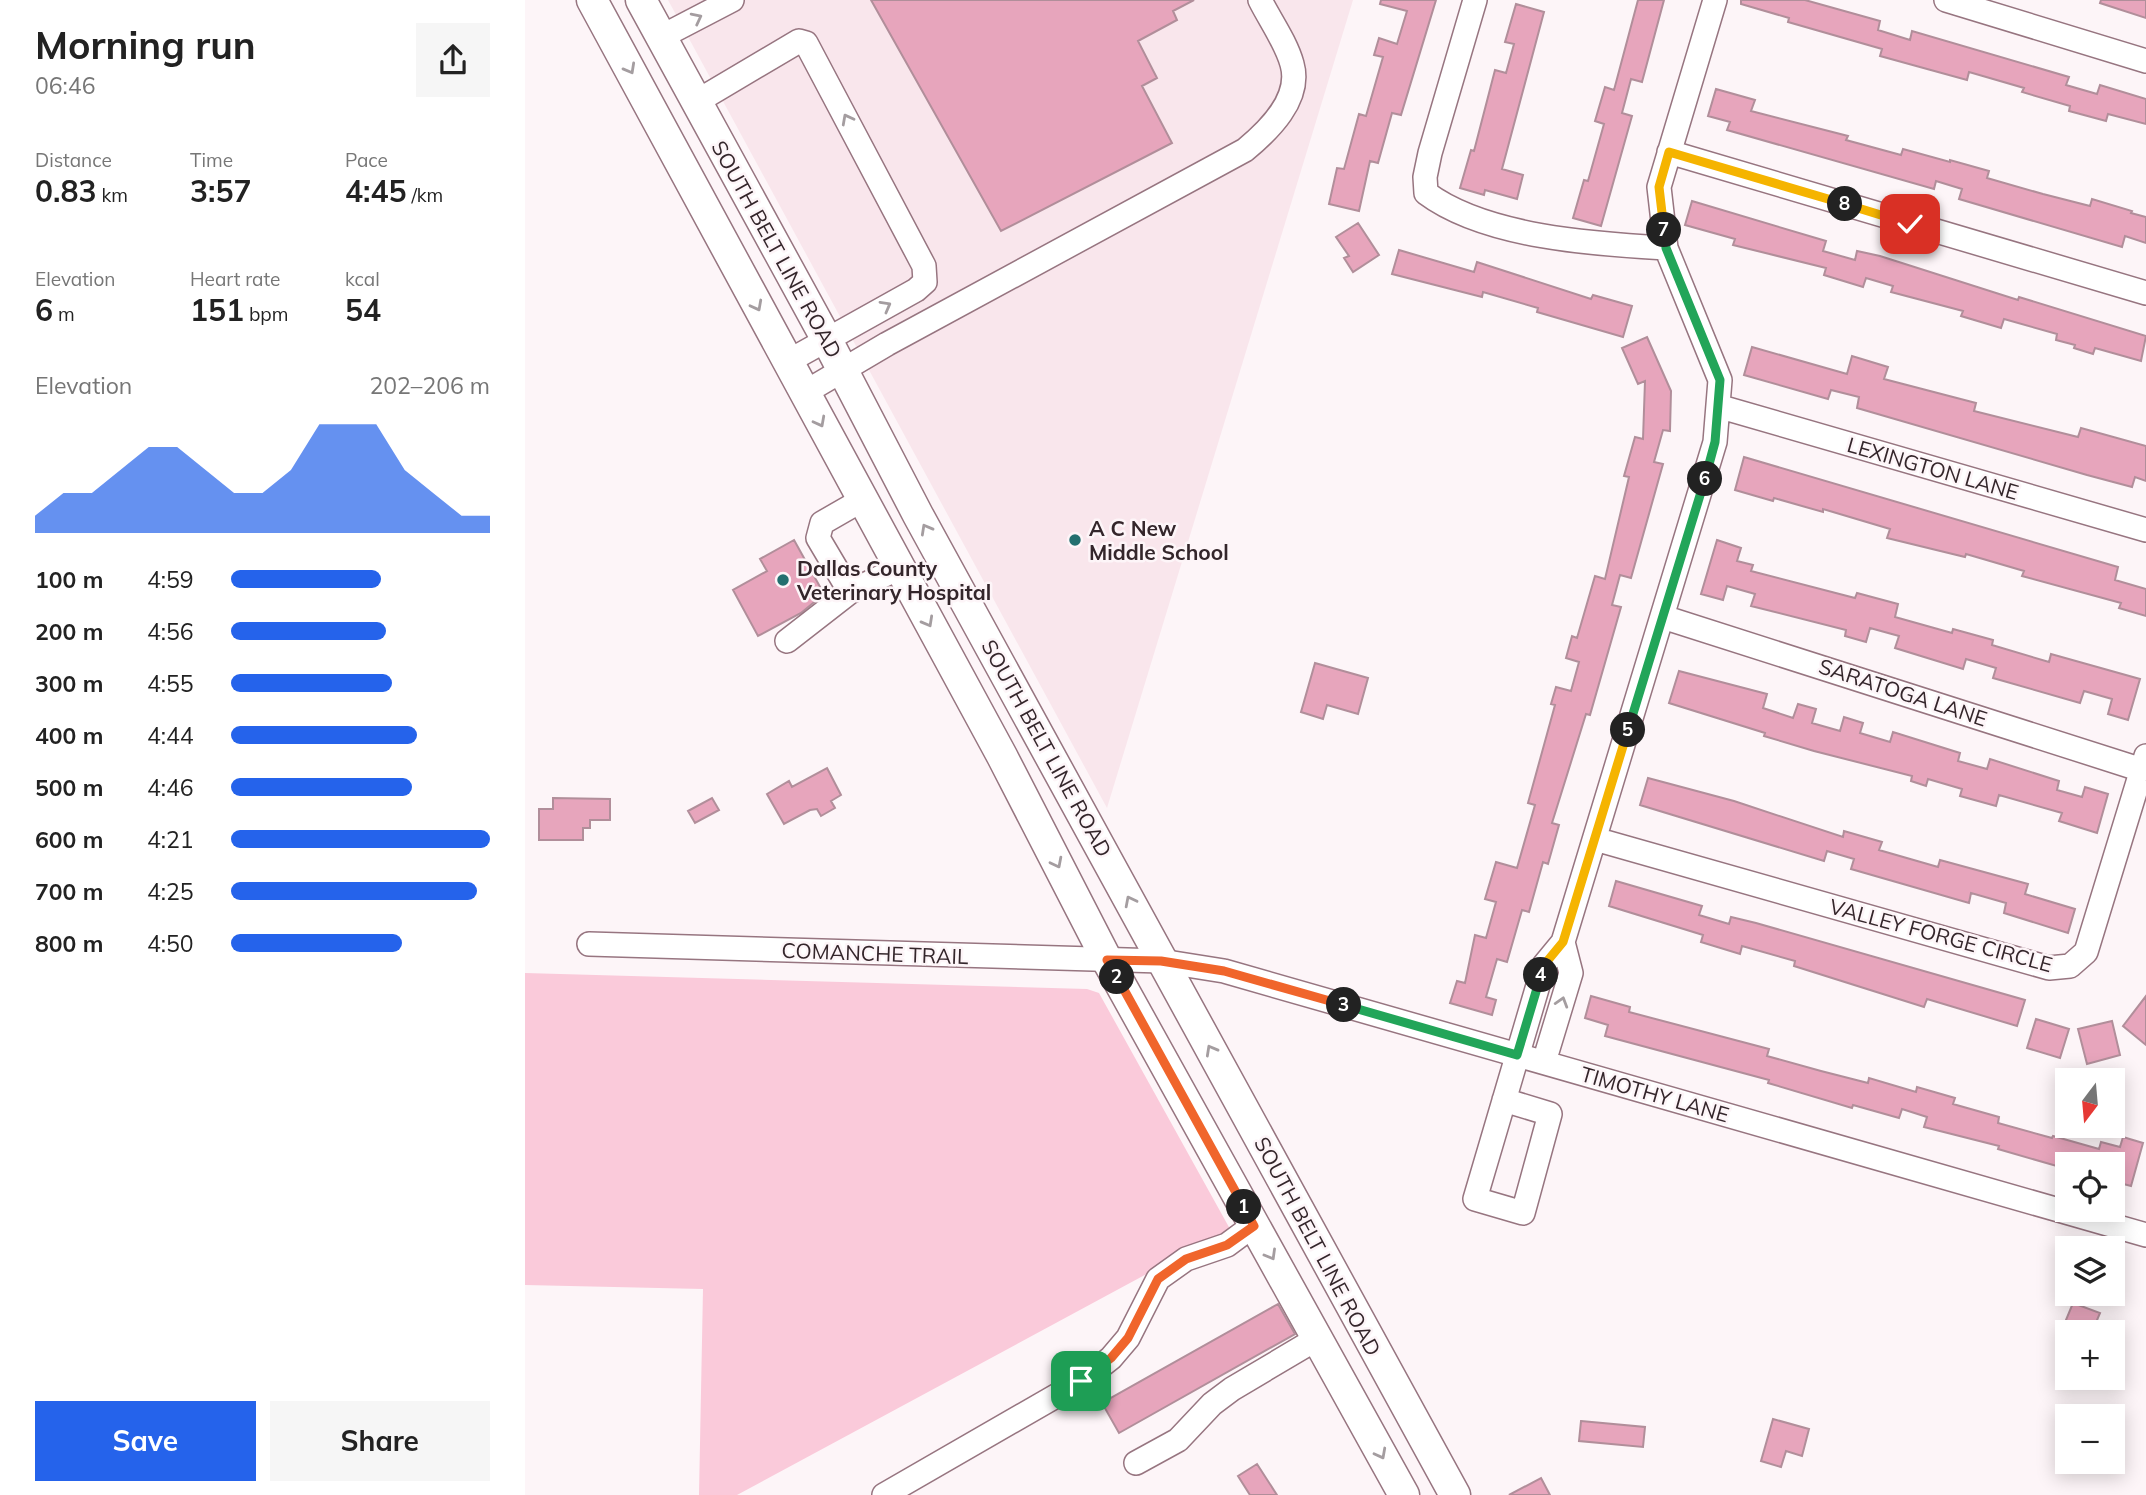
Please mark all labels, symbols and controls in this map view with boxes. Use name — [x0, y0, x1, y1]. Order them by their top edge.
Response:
one-way arrow — [690, 13, 702, 27]
text: Morning run — [35, 21, 256, 69]
button: share — [416, 23, 490, 97]
one-way arrow — [622, 62, 635, 75]
text: 06:46 — [35, 71, 95, 100]
one-way arrow — [842, 114, 855, 127]
street label: SOUTH BELT LINE ROAD — [706, 136, 848, 362]
text: Distance — [35, 148, 112, 172]
text: Time — [190, 148, 233, 172]
text: Pace — [345, 148, 388, 172]
text: 0.83 — [35, 172, 96, 210]
text: 3:57 — [190, 172, 251, 210]
text: 4:45 — [345, 172, 406, 210]
text: km — [96, 183, 128, 207]
text: /km — [406, 183, 443, 207]
pin: 8 — [1827, 186, 1863, 222]
text: 8 — [1839, 191, 1850, 215]
pin — [1880, 194, 1940, 254]
icon: check — [1891, 205, 1929, 243]
pin: 7 — [1647, 212, 1681, 247]
text: 7 — [1658, 217, 1669, 241]
text: Elevation — [35, 267, 115, 291]
text: Heart rate — [190, 267, 280, 291]
text: kcal — [345, 267, 380, 291]
text: 6 — [35, 291, 53, 329]
text: 151 — [190, 291, 244, 329]
text: 54 — [345, 291, 381, 329]
one-way arrow — [748, 298, 762, 311]
one-way arrow — [879, 301, 892, 314]
text: m — [53, 302, 75, 326]
text: bpm — [244, 302, 288, 326]
text: Elevation — [35, 371, 132, 400]
text: 202–206 m — [369, 371, 490, 400]
one-way arrow — [811, 415, 825, 427]
street label: LEXINGTON LANE — [1844, 431, 2022, 505]
pin: 6 — [1687, 462, 1723, 496]
text: 6 — [1699, 466, 1710, 490]
place label: A C New Middle School — [1089, 515, 1229, 565]
one-way arrow — [921, 524, 934, 537]
marker: A C New Middle School — [1067, 532, 1083, 548]
place label: Dallas County Veterinary Hospital — [796, 555, 991, 605]
text: 100 m — [35, 565, 103, 594]
text: 4:59 — [147, 565, 194, 594]
marker: Dallas County Veterinary Hospital — [775, 572, 791, 588]
one-way arrow — [920, 614, 934, 627]
text: 200 m — [35, 617, 103, 646]
text: 4:56 — [147, 617, 194, 646]
street label: SOUTH BELT LINE ROAD — [976, 635, 1118, 861]
street label: SARATOGA LANE — [1816, 653, 1990, 731]
text: 300 m — [35, 669, 103, 698]
text: 4:55 — [147, 669, 194, 698]
pin: 5 — [1611, 712, 1645, 748]
text: 5 — [1622, 717, 1633, 741]
text: 400 m — [35, 721, 103, 750]
text: 4:44 — [147, 721, 194, 750]
text: 500 m — [35, 773, 103, 802]
text: 4:46 — [147, 773, 194, 802]
text: 600 m — [35, 825, 103, 854]
text: 4:21 — [147, 825, 194, 854]
one-way arrow — [1048, 855, 1062, 868]
text: 700 m — [35, 877, 103, 906]
text: 4:25 — [147, 877, 194, 906]
street label: VALLEY FORGE CIRCLE — [1827, 893, 2055, 977]
one-way arrow — [1125, 896, 1138, 908]
text: 800 m — [35, 929, 103, 958]
text: 4:50 — [147, 929, 194, 958]
street label: COMANCHE TRAIL — [781, 937, 969, 969]
pin: 4 — [1523, 958, 1559, 992]
pin: 2 — [1099, 960, 1135, 995]
text: 4 — [1535, 962, 1546, 986]
text: 2 — [1111, 964, 1122, 988]
pin: 3 — [1327, 988, 1361, 1023]
text: 3 — [1338, 992, 1349, 1016]
one-way arrow — [1553, 997, 1568, 1009]
one-way arrow — [1206, 1045, 1219, 1058]
street label: TIMOTHY LANE — [1578, 1060, 1732, 1128]
north arrow — [2055, 1068, 2125, 1138]
map controls — [2055, 1068, 2125, 1474]
street label: SOUTH BELT LINE ROAD — [1249, 1132, 1387, 1360]
button: locate — [2055, 1152, 2125, 1222]
pin: 1 — [1227, 1190, 1261, 1224]
text: 1 — [1238, 1194, 1249, 1218]
button: layers — [2055, 1236, 2125, 1306]
one-way arrow — [1263, 1248, 1276, 1260]
button: + — [2055, 1320, 2125, 1390]
pin — [1051, 1351, 1111, 1411]
icon: arrive — [1062, 1362, 1100, 1400]
button: Save — [35, 1401, 256, 1481]
button: Share — [270, 1401, 490, 1481]
button: − — [2055, 1404, 2125, 1474]
one-way arrow — [1373, 1447, 1387, 1459]

